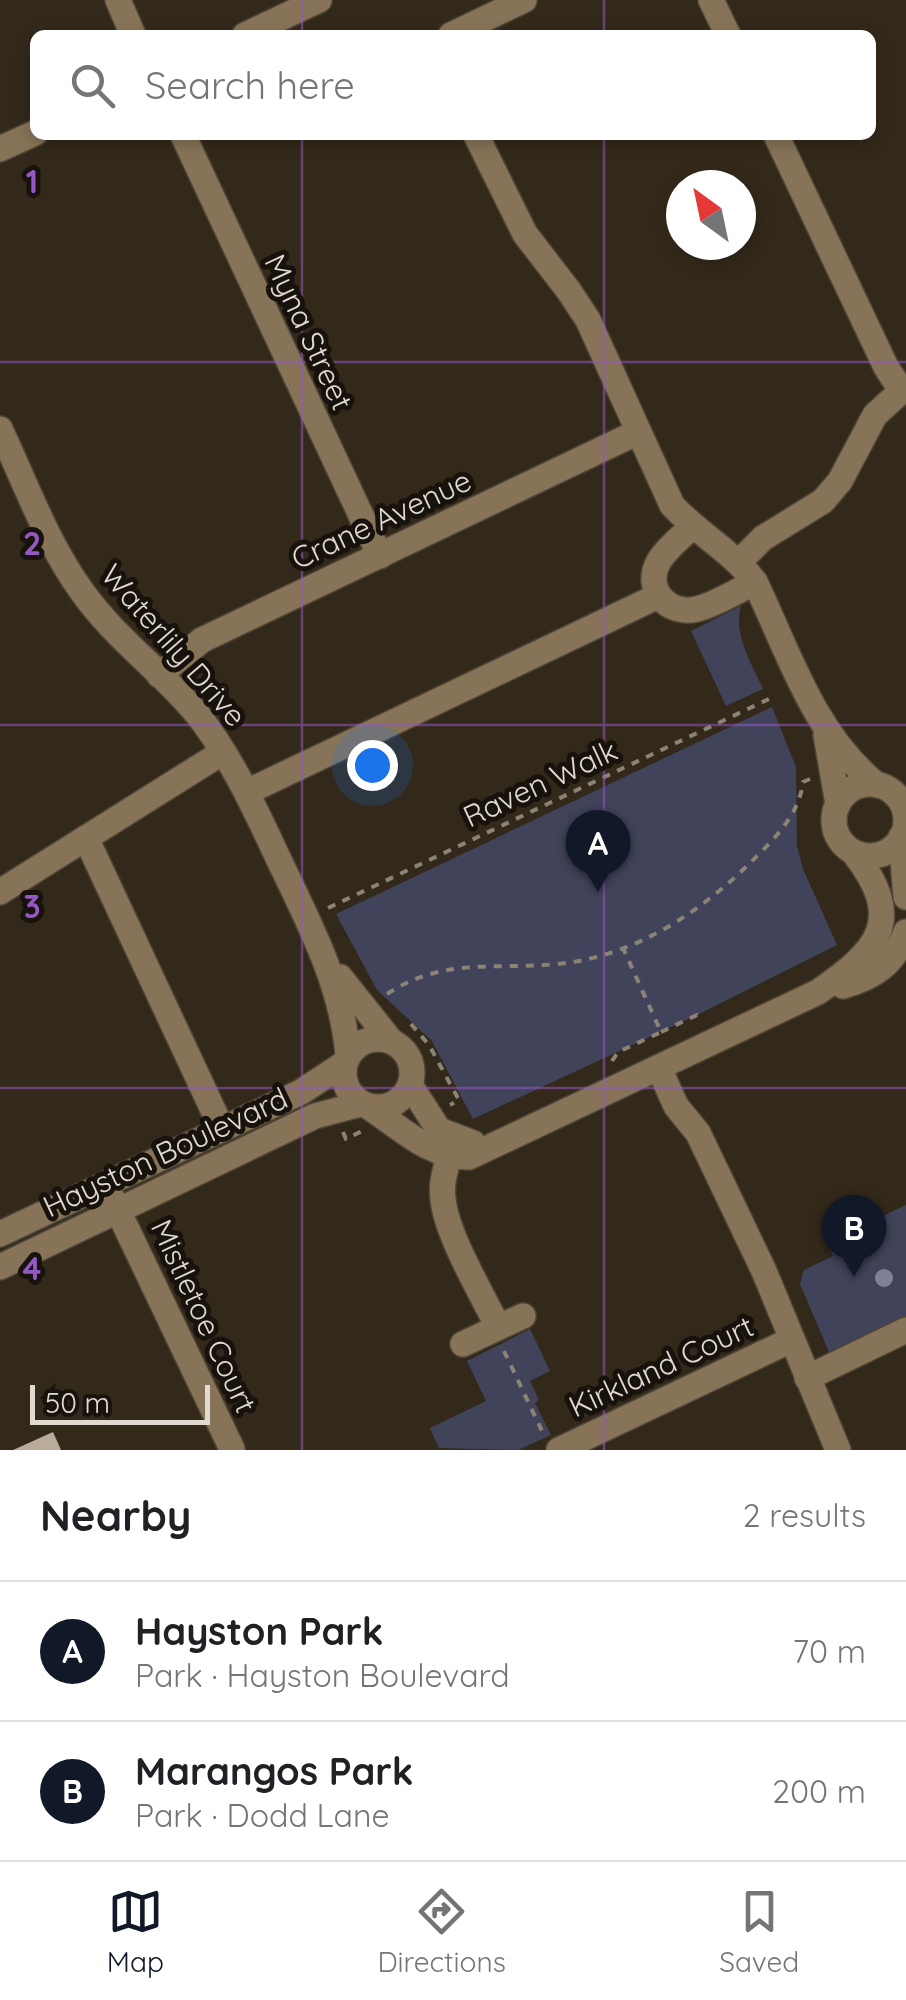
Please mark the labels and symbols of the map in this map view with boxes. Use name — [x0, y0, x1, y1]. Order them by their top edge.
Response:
text: 1 — [26, 161, 38, 201]
north arrow — [666, 170, 756, 260]
street label: Myna Street — [256, 248, 362, 416]
street label: Crane Avenue — [285, 461, 477, 577]
text: 2 — [23, 523, 41, 563]
street label: Waterlily Drive — [93, 556, 255, 734]
street label: Raven Walk — [457, 731, 623, 835]
your location — [347, 740, 398, 791]
pin: A — [566, 810, 630, 892]
text: 3 — [23, 886, 41, 926]
street label: Hayston Boulevard — [37, 1079, 293, 1225]
pin: B — [822, 1194, 886, 1277]
street label: Mistletoe Court — [143, 1213, 265, 1419]
text: 4 — [23, 1248, 42, 1288]
street label: Kirkland Court — [563, 1307, 759, 1425]
scale bar — [30, 1380, 210, 1424]

